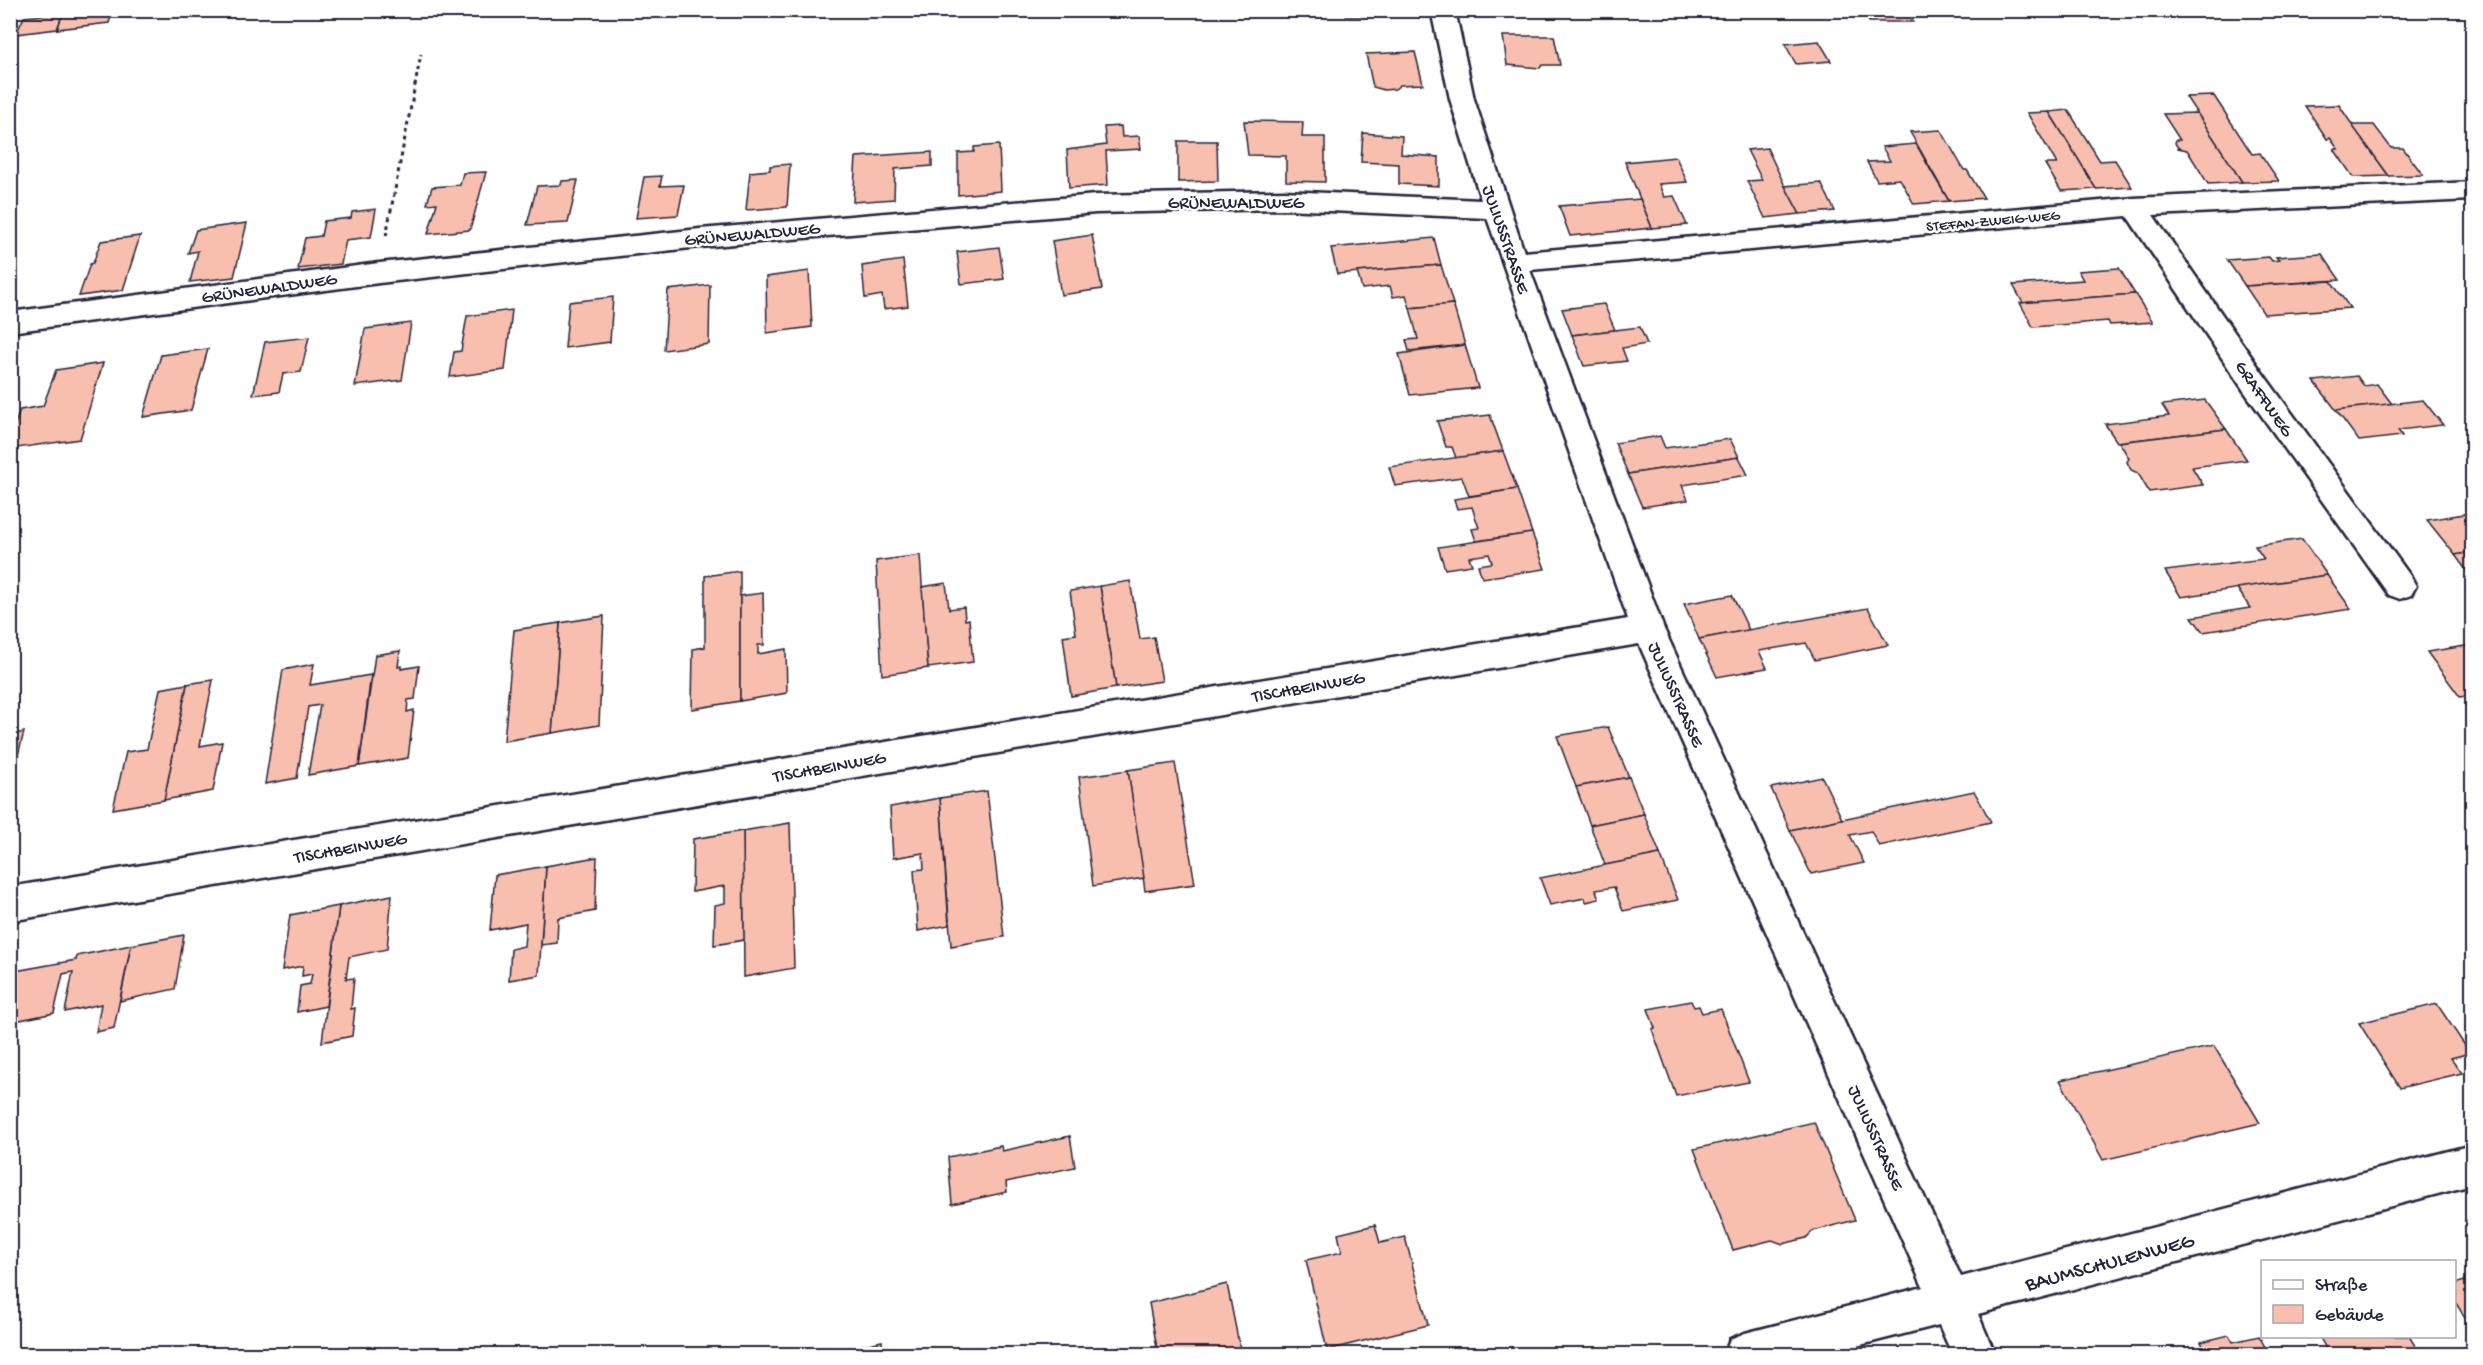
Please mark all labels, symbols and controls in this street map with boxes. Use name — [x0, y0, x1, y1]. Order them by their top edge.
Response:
street label: JULIUSSTRASSE — [1476, 183, 1533, 297]
street label: GRÜNEWALDWEG — [1168, 194, 1305, 215]
street label: STEFAN-ZWEIG-WEG — [1926, 207, 2061, 237]
street label: GRÜNEWALDWEG — [683, 219, 822, 252]
street label: GRÜNEWALDWEG — [200, 270, 339, 309]
street label: GRAFFWEG — [2229, 357, 2297, 442]
street label: JULIUSSTRASSE — [1642, 639, 1708, 752]
street label: TISCHBEINWEG — [1249, 668, 1367, 709]
street label: TISCHBEINWEG — [770, 748, 888, 789]
street label: TISCHBEINWEG — [291, 829, 409, 870]
street label: JULIUSSTRASSE — [1842, 1082, 1908, 1195]
street label: BAUMSCHULENWEG — [2022, 1230, 2198, 1299]
legend — [2261, 1260, 2456, 1338]
text: Straße — [2315, 1276, 2368, 1297]
text: Gebäude — [2315, 1306, 2384, 1327]

